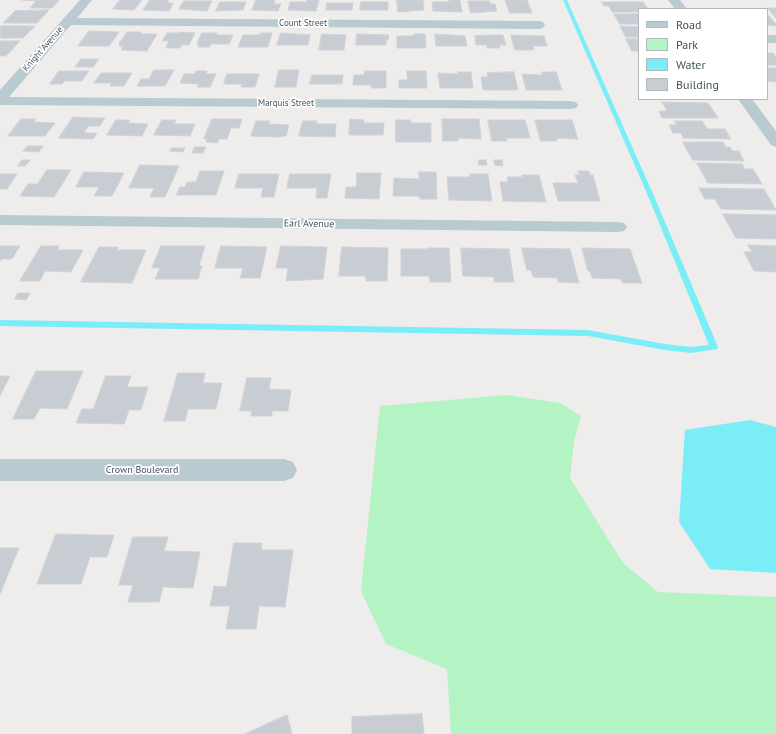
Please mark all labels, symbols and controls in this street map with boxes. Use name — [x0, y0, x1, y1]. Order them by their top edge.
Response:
legend — [638, 8, 768, 100]
text: Road — [676, 17, 701, 32]
street label: Count Street — [279, 18, 327, 28]
street label: Knight Avenue — [21, 24, 65, 74]
text: Park — [676, 37, 698, 52]
text: Water — [676, 57, 706, 72]
text: Building — [676, 77, 719, 92]
street label: Marquis Street — [258, 98, 314, 108]
street label: Earl Avenue — [284, 218, 334, 230]
street label: Crown Boulevard — [106, 464, 178, 476]

